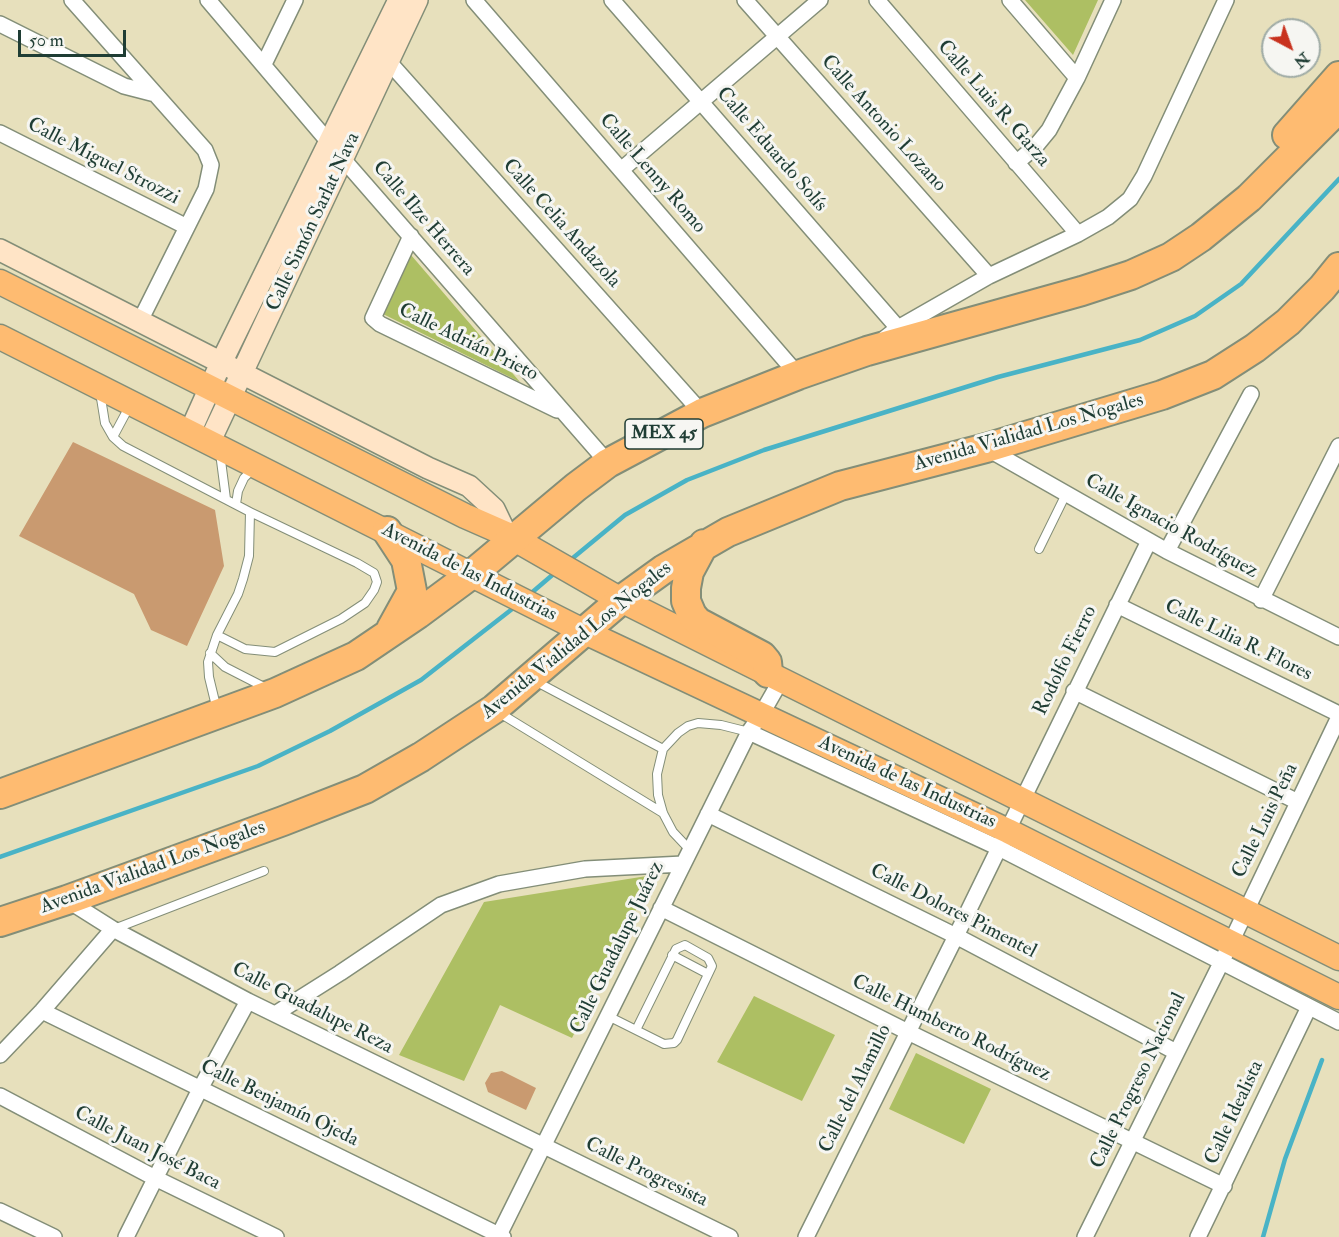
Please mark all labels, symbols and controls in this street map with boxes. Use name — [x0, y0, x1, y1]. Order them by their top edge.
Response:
scale bar — [21, 18, 129, 56]
north arrow — [1261, 18, 1321, 78]
text: 50 m — [29, 29, 64, 52]
street label: Calle Luis R. Garza — [931, 36, 1055, 172]
text: N — [1290, 48, 1313, 72]
street label: Calle Antonio Lozano — [815, 51, 951, 197]
street label: Calle Eduardo Solís — [710, 83, 832, 217]
street label: Calle Lenny Romo — [594, 109, 710, 239]
street label: Calle Miguel Strozzi — [23, 113, 183, 211]
street label: Calle Simón Sarlat Nava — [262, 129, 366, 315]
street label: Calle Celia Andazola — [497, 155, 625, 293]
street label: Calle Ilze Herrera — [367, 157, 479, 281]
street label: Calle Adrián Prieto — [394, 299, 542, 387]
street label: Avenida Vialidad Los Nogales — [911, 389, 1147, 477]
road number: MEX 45 — [625, 419, 703, 449]
street label: Calle Ignacio Rodríguez — [1080, 470, 1262, 584]
street label: Avenida de las Industrias — [377, 518, 561, 628]
street label: Avenida Vialidad Los Nogales — [477, 557, 677, 725]
street label: Calle Lilia R. Flores — [1160, 595, 1316, 687]
street label: Rodolfo Fierro — [1029, 602, 1103, 720]
street label: Avenida de las Industrias — [814, 731, 1000, 835]
street label: Calle Luis Peña — [1228, 760, 1304, 882]
street label: Avenida Vialidad Los Nogales — [37, 816, 269, 920]
street label: Calle Guadalupe Juárez — [566, 858, 670, 1038]
street label: Calle Dolores Pimentel — [866, 860, 1040, 964]
street label: Calle Guadalupe Reza — [227, 958, 397, 1060]
street label: Calle Humberto Rodríguez — [848, 970, 1054, 1088]
street label: Calle Progreso Nacional — [1086, 989, 1192, 1173]
street label: Calle del Alamillo — [815, 1021, 897, 1157]
street label: Calle Benjamín Ojeda — [196, 1055, 362, 1153]
street label: Calle Idealista — [1200, 1057, 1270, 1169]
street label: Calle Juan José Baca — [70, 1102, 224, 1196]
street label: Calle Progresista — [581, 1133, 711, 1213]

